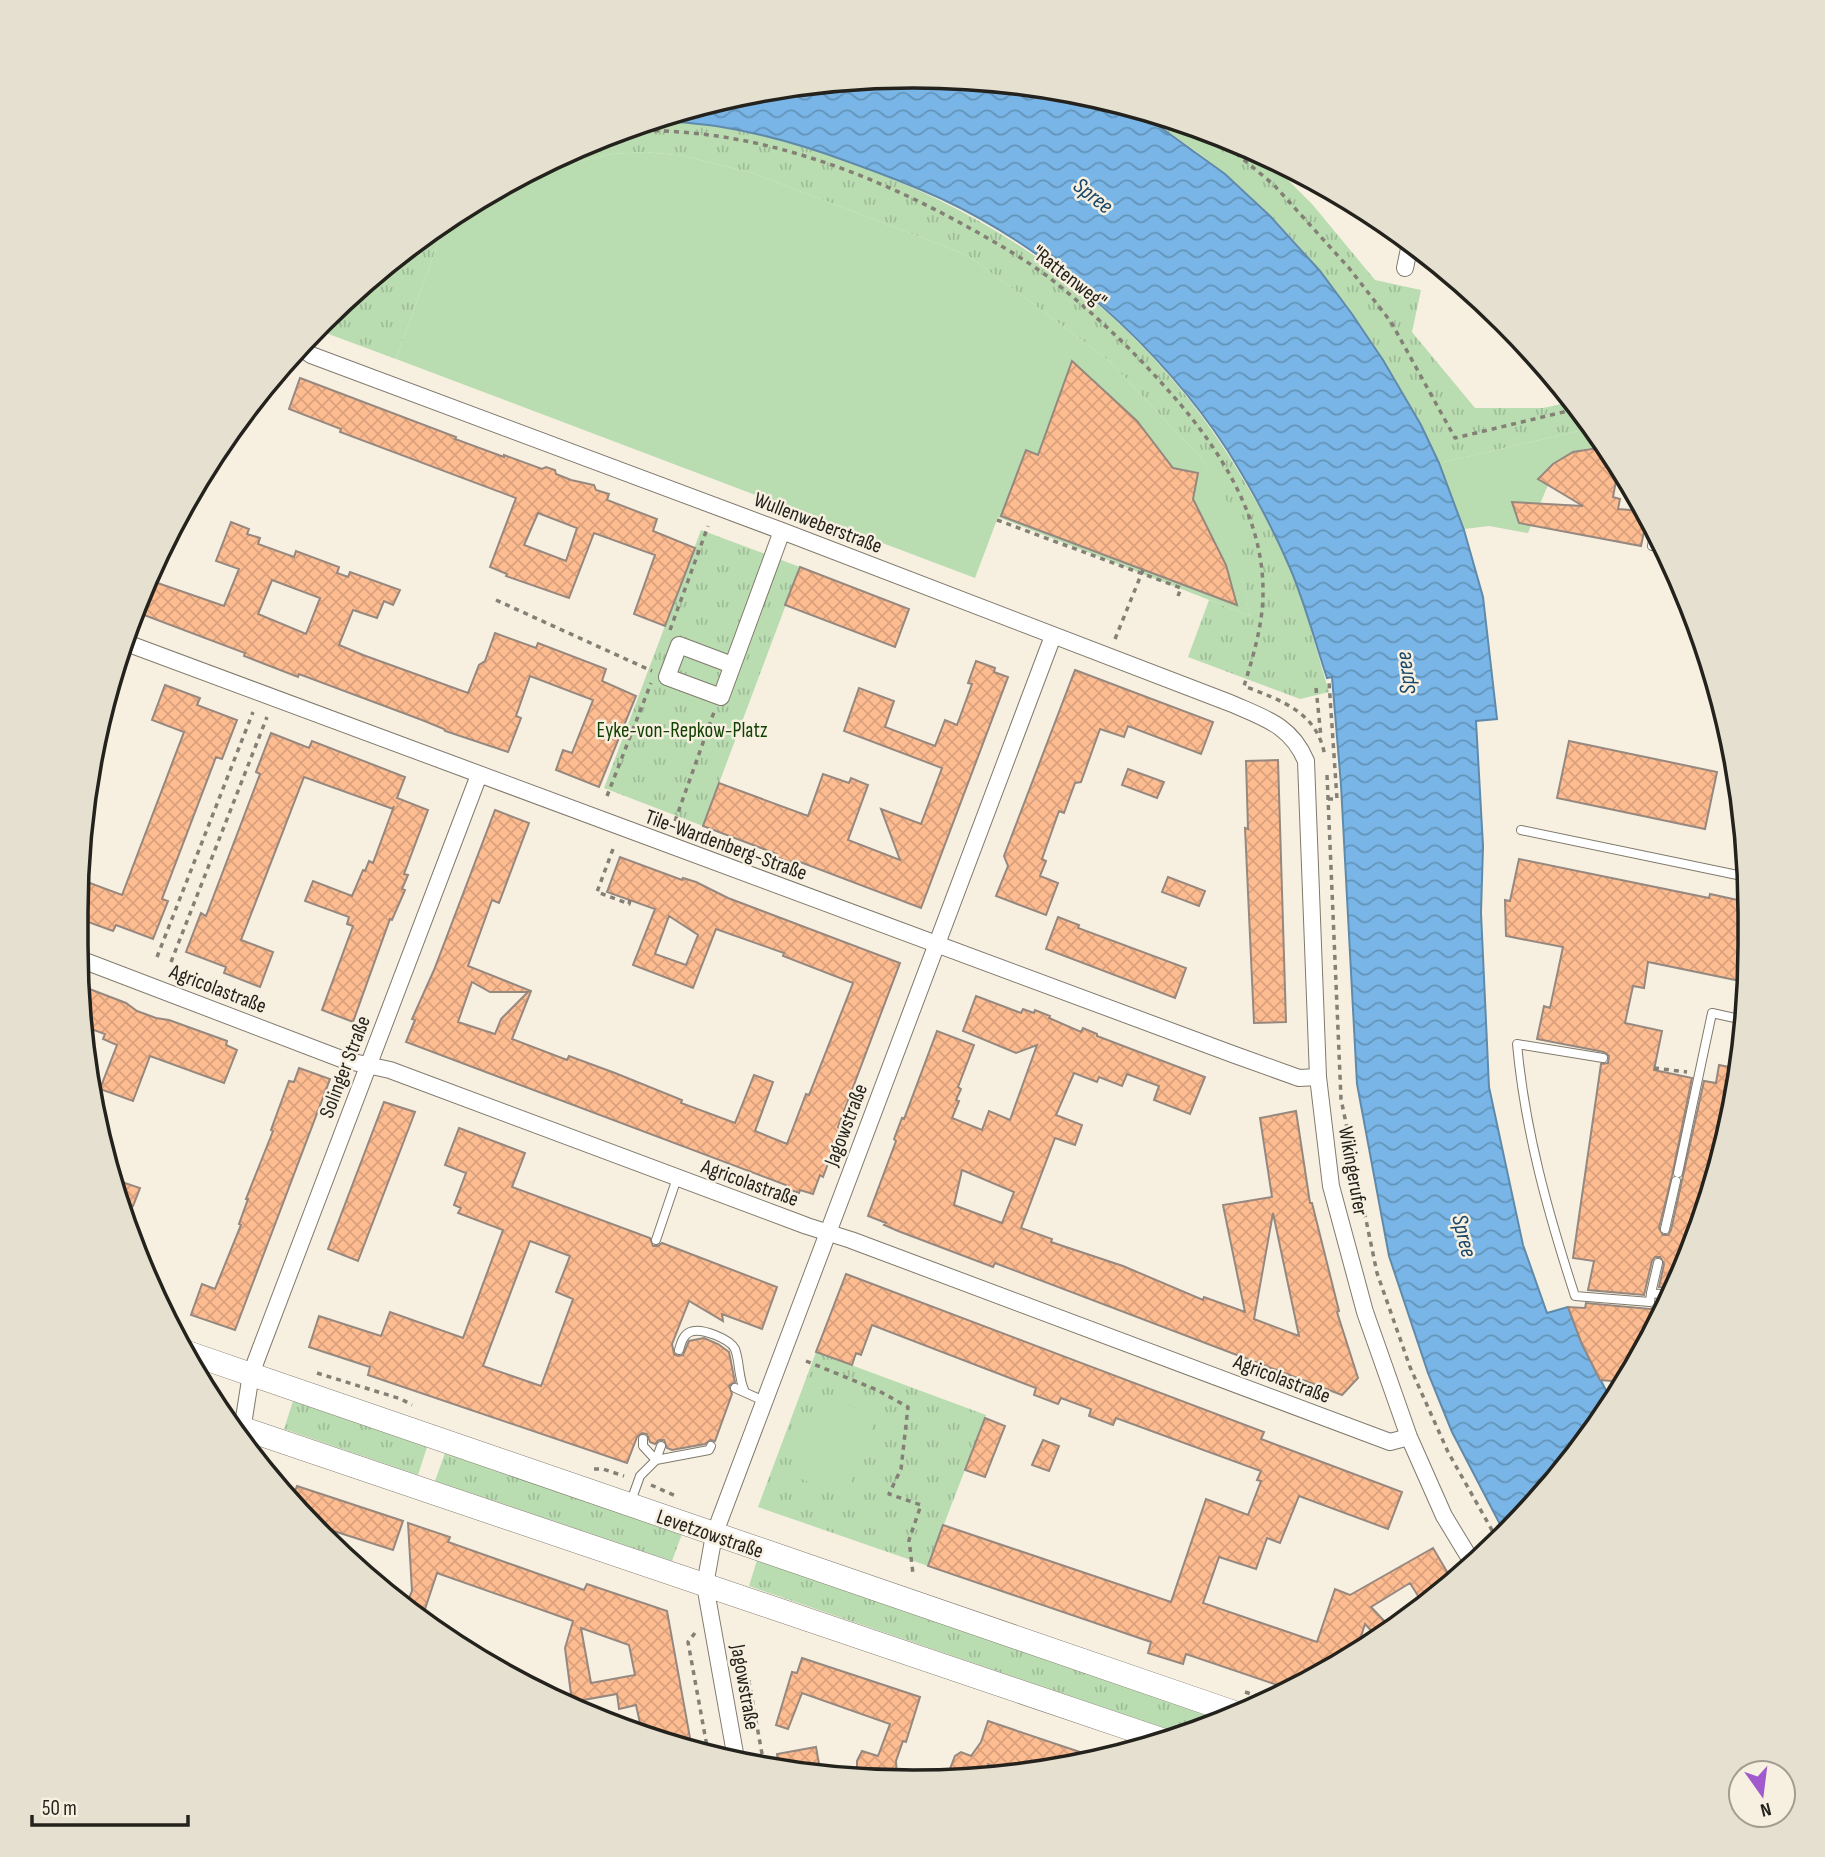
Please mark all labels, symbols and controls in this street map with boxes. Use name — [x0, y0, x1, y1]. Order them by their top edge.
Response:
water label: Spree — [1067, 172, 1119, 220]
street label: "Rattenweg" — [1026, 240, 1112, 314]
street label: Wullenweberstraße — [750, 487, 886, 559]
water label: Spree — [1389, 650, 1423, 696]
park label: Eyke-von-Repkow-Platz — [596, 718, 768, 743]
street label: Tile-Wardenberg-Straße — [642, 804, 810, 886]
street label: Agricolastraße — [165, 959, 270, 1019]
street label: Solinger Straße — [314, 1012, 376, 1122]
street label: Jagowstraße — [819, 1080, 873, 1171]
street label: Wikingerufer — [1333, 1124, 1373, 1218]
street label: Agricolastraße — [697, 1154, 802, 1212]
water label: Spree — [1445, 1212, 1483, 1260]
street label: Agricolastraße — [1229, 1349, 1334, 1409]
street label: Levetzowstraße — [653, 1504, 767, 1564]
street label: Jagowstraße — [725, 1641, 765, 1732]
north arrow — [1727, 1759, 1797, 1829]
scale bar — [32, 1784, 187, 1828]
text: 50 m — [42, 1796, 77, 1821]
text: N — [1758, 1797, 1773, 1821]

